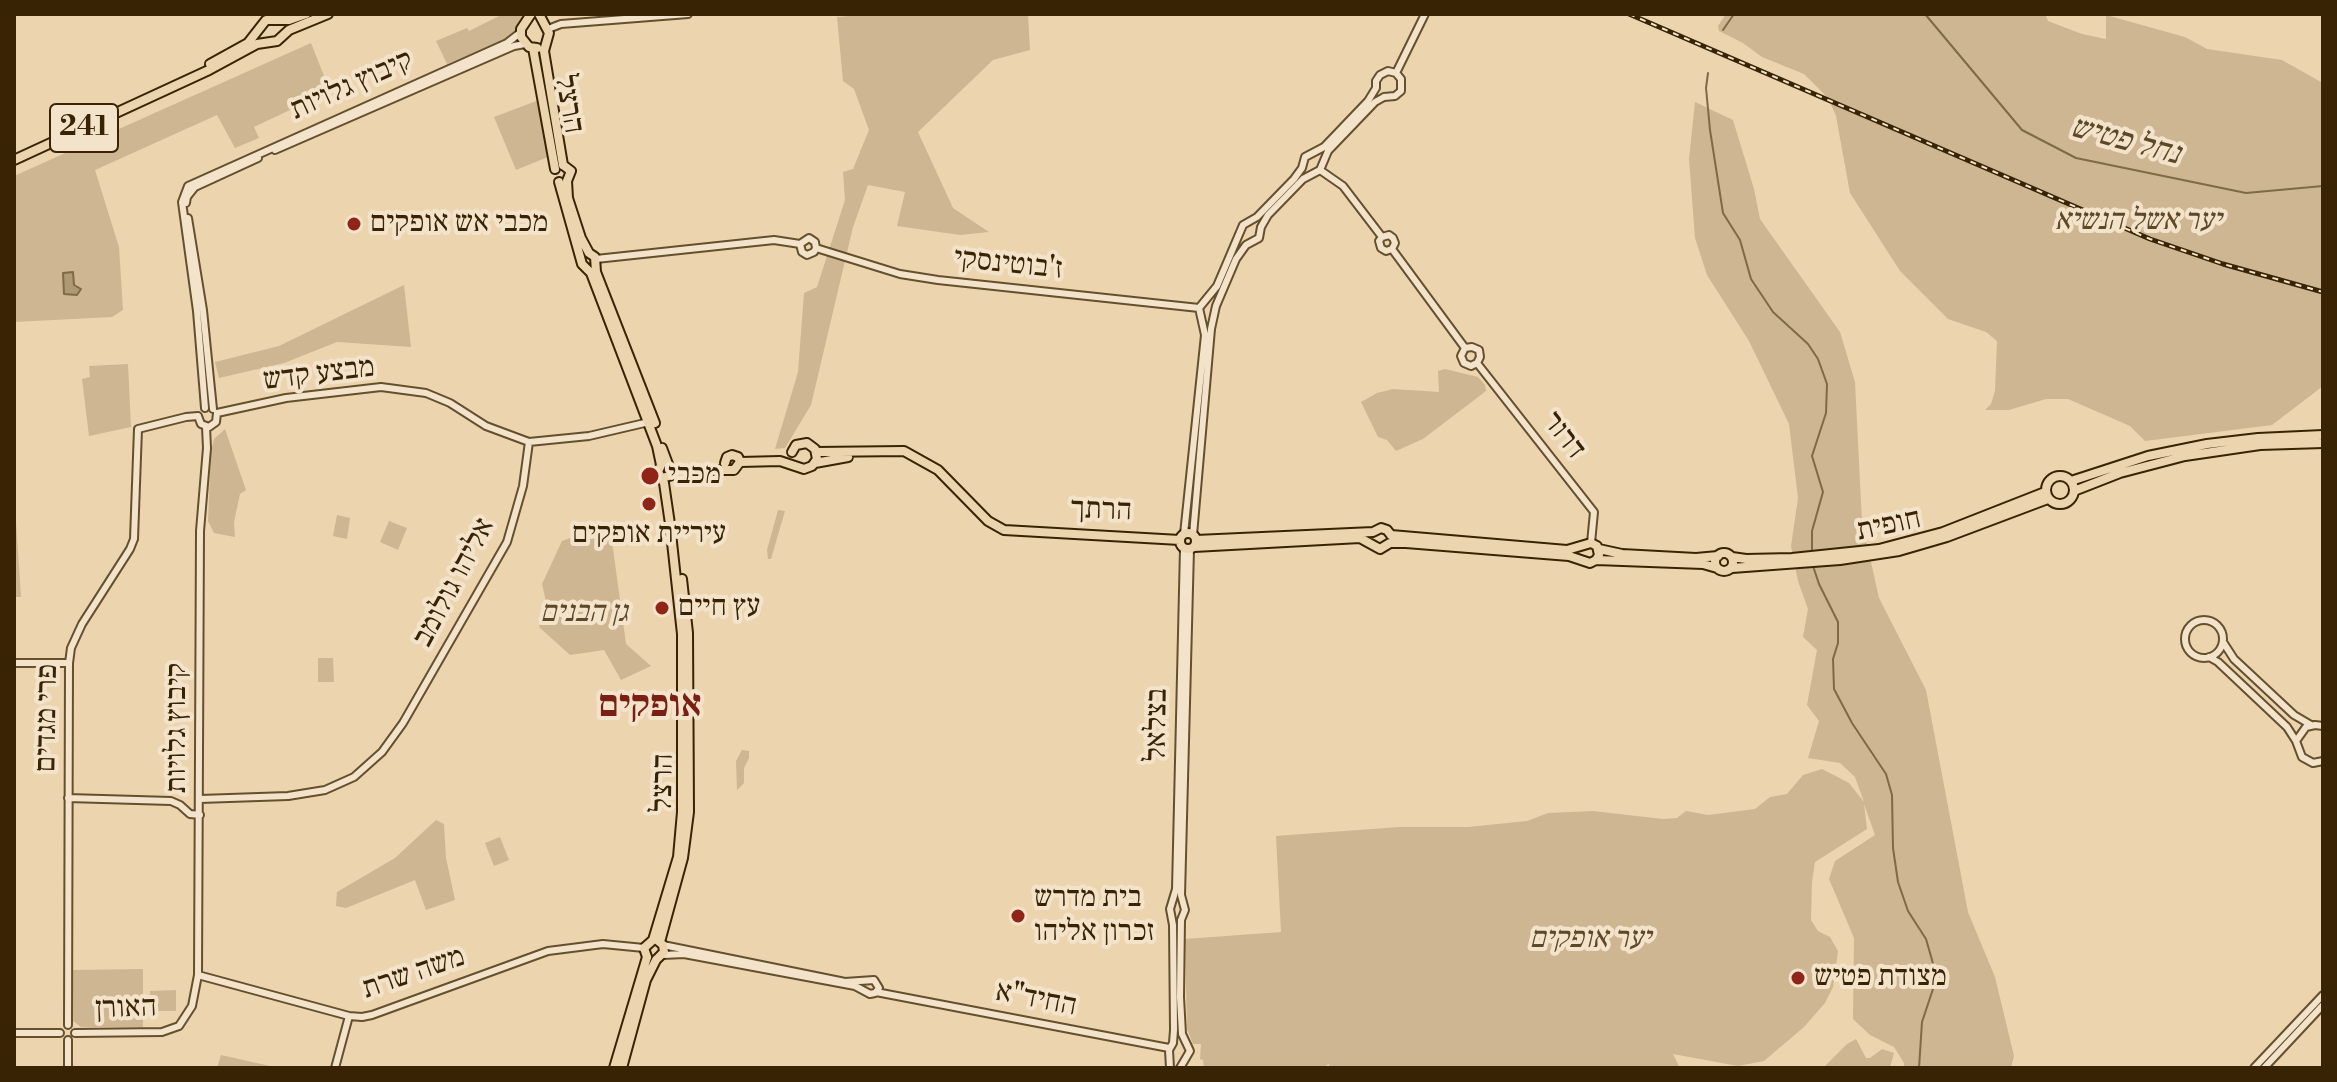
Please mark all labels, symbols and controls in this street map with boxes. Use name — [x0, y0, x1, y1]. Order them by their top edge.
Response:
street label: קיבוץ גלויות — [285, 43, 419, 129]
street label: הרצל — [545, 72, 591, 136]
road number: 241 — [50, 104, 118, 152]
water label: נחל פטיש — [2066, 109, 2184, 175]
park label: יער אשל הנשיא — [2055, 204, 2221, 240]
place label: מכבי אש אופקים — [370, 206, 548, 242]
marker: מכבי אש אופקים — [345, 215, 363, 233]
street label: ז'בוטינסקי — [952, 241, 1064, 289]
street label: מבצע קדש — [261, 350, 377, 400]
street label: דרור — [1533, 405, 1593, 467]
place label: מכבי — [668, 458, 721, 494]
marker: מכבי — [639, 465, 661, 487]
street label: הרתך — [1070, 492, 1132, 530]
marker: עיריית אופקים — [640, 495, 658, 513]
street label: חופית — [1854, 502, 1924, 550]
street label: אליהו גולומב — [406, 512, 504, 654]
place label: עיריית אופקים — [572, 517, 726, 553]
place label: עץ חיים — [678, 590, 760, 626]
park label: גן הבנים — [540, 596, 628, 632]
marker: עץ חיים — [653, 599, 671, 617]
street label: קיבוץ גלויות — [160, 663, 196, 793]
street label: פרי מגדים — [29, 664, 67, 772]
district label: אופקים — [598, 684, 702, 730]
street label: בצלאל — [1139, 688, 1177, 762]
street label: הרצל — [645, 753, 683, 813]
place label: בית מדרש זכרון אליהו — [1034, 881, 1154, 952]
marker: בית מדרש זכרון אליהו — [1009, 907, 1027, 925]
park label: יער אופקים — [1529, 922, 1651, 958]
street label: משה שרת — [358, 940, 470, 1008]
place label: מצודת פטיש — [1814, 960, 1947, 996]
marker: מצודת פטיש — [1789, 969, 1807, 987]
street label: החיד"א — [992, 975, 1080, 1025]
street label: האורן — [95, 990, 157, 1028]

